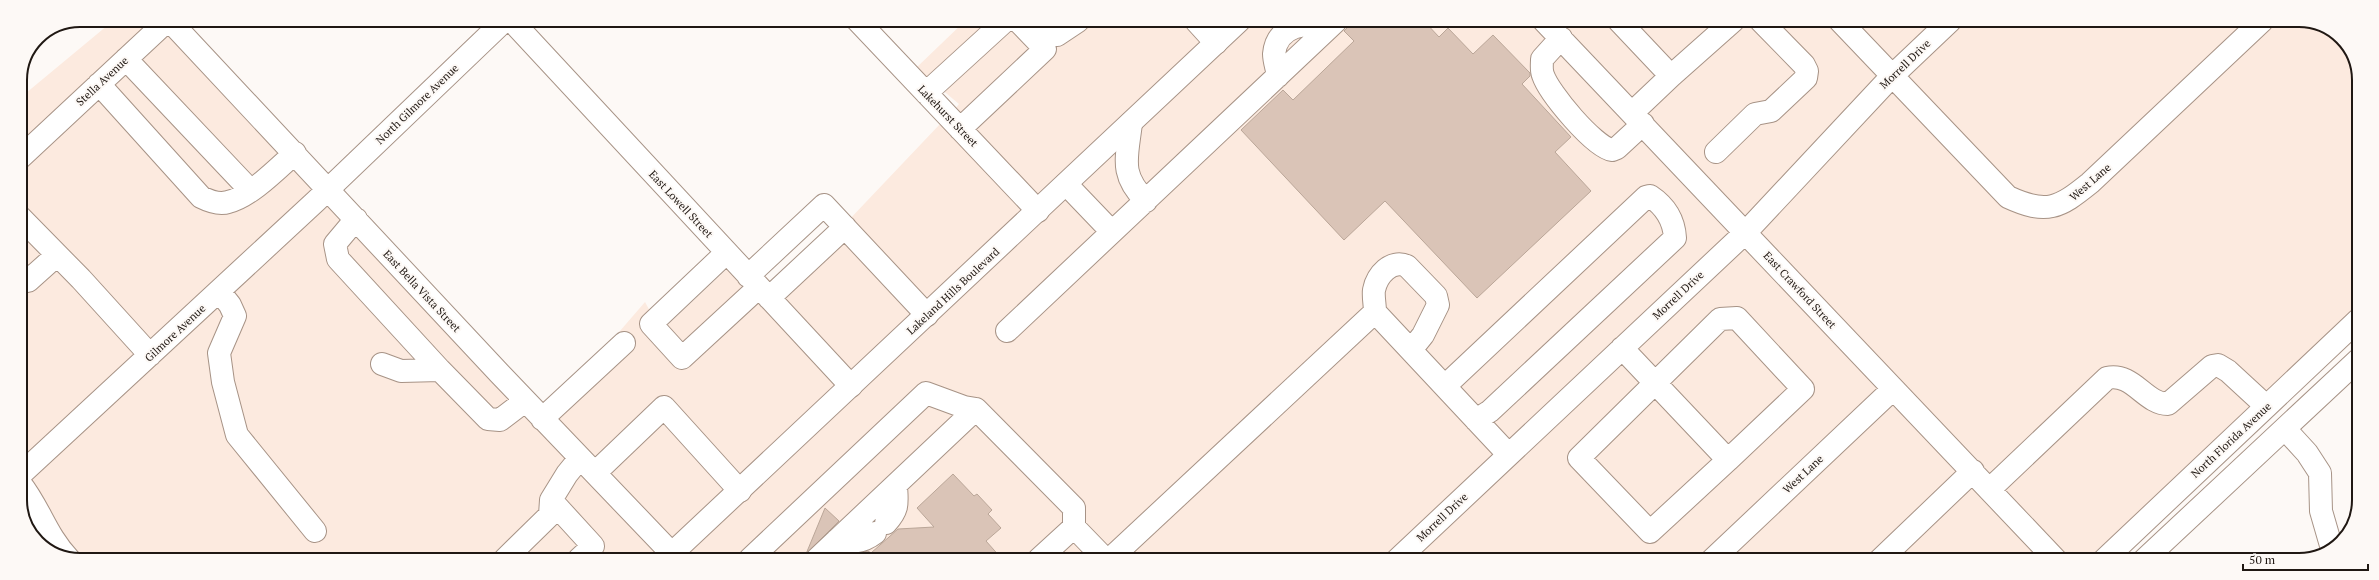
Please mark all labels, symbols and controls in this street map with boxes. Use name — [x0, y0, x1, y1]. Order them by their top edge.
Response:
street label: Morrell Drive — [1877, 36, 1934, 92]
street label: Stella Avenue — [73, 53, 131, 109]
street label: North Gilmore Avenue — [373, 61, 462, 147]
street label: Lakehurst Street — [915, 82, 981, 150]
street label: West Lane — [2066, 160, 2114, 204]
street label: East Lowell Street — [646, 167, 716, 241]
street label: Lakeland Hills Boulevard — [904, 244, 1002, 338]
street label: East Bella Vista Street — [380, 247, 464, 335]
street label: East Crawford Street — [1761, 249, 1839, 331]
street label: Morrell Drive — [1649, 267, 1707, 322]
street label: Gilmore Avenue — [142, 301, 209, 365]
street label: North Florida Avenue — [2188, 399, 2274, 481]
street label: West Lane — [1780, 451, 1826, 496]
street label: Morrell Drive — [1413, 489, 1471, 544]
scale bar — [2243, 546, 2368, 572]
text: 50 m — [2249, 552, 2276, 567]

